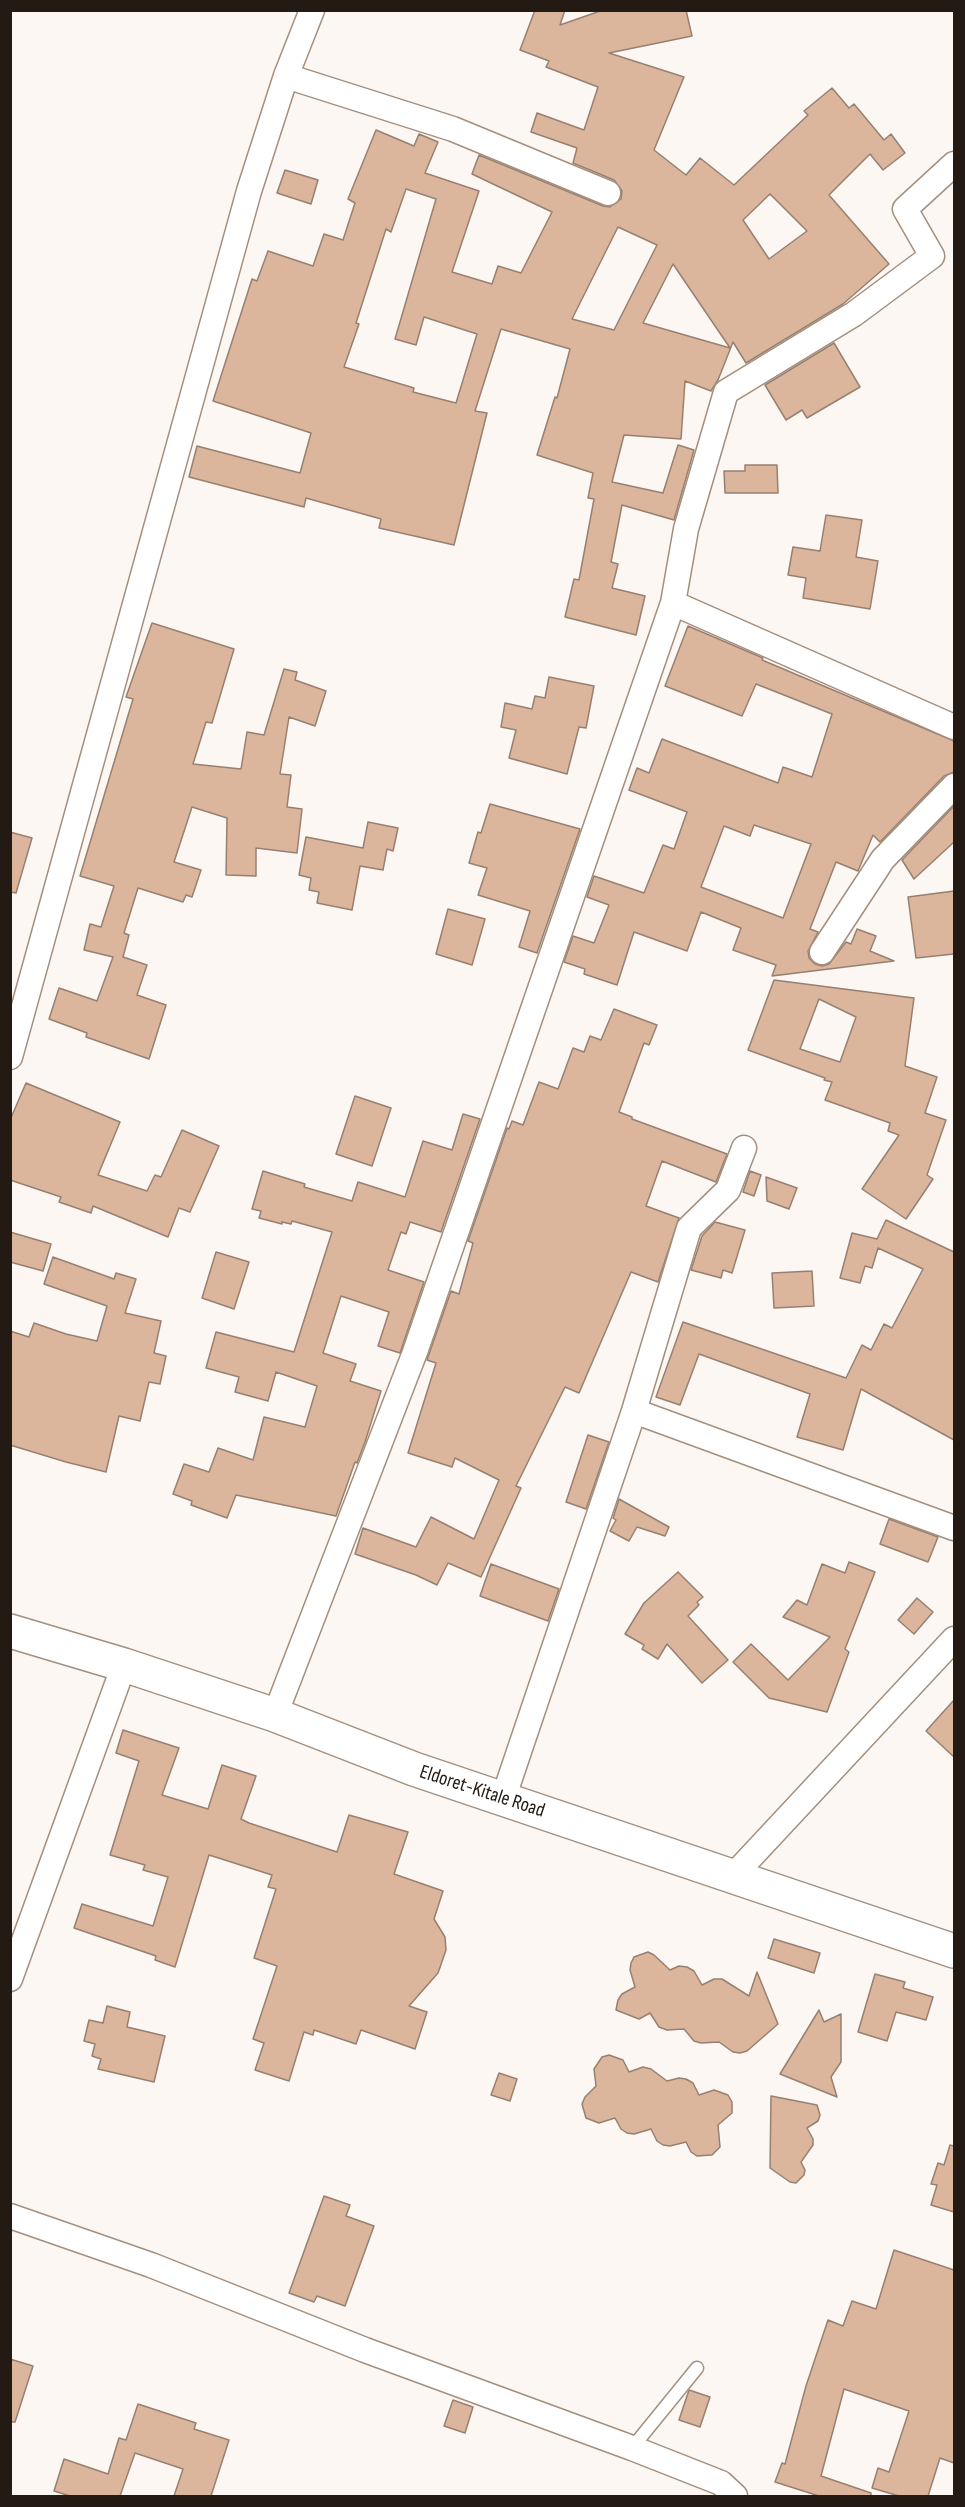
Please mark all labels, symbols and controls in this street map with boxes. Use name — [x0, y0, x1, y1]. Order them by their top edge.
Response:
street label: Eldoret-Kitale Road — [416, 1760, 548, 1824]

